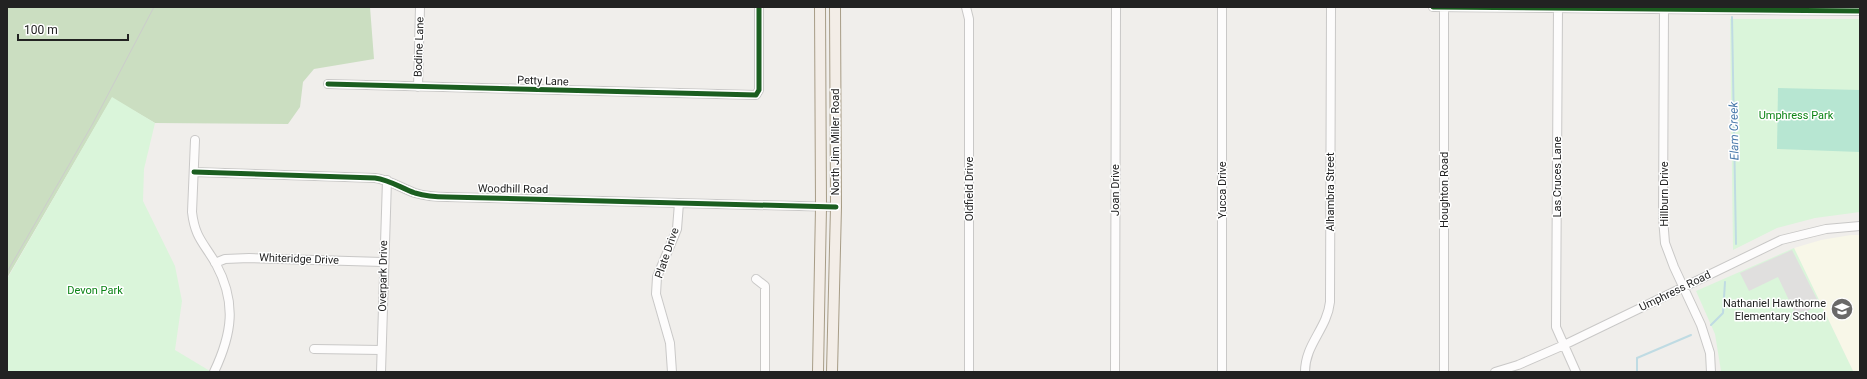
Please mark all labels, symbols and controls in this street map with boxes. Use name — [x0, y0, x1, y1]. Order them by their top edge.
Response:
scale bar — [18, 16, 128, 42]
street label: Bodine Lane — [411, 16, 427, 77]
text: 100 m — [24, 23, 58, 37]
street label: Petty Lane — [517, 74, 569, 88]
street label: North Jim Miller Road — [829, 89, 842, 195]
water label: Elam Creek — [1726, 100, 1742, 160]
park label: Umphress Park — [1759, 109, 1834, 122]
street label: Las Cruces Lane — [1551, 136, 1564, 218]
street label: Alhambra Street — [1324, 152, 1337, 231]
street label: Houghton Road — [1438, 152, 1451, 228]
street label: Oldfield Drive — [963, 156, 976, 221]
street label: Yucca Drive — [1216, 161, 1229, 219]
street label: Hillburn Drive — [1658, 161, 1671, 227]
street label: Joan Drive — [1109, 164, 1122, 216]
street label: Woodhill Road — [478, 182, 548, 196]
street label: Plate Drive — [652, 226, 682, 280]
street label: Overpark Drive — [376, 240, 390, 312]
street label: Whiteridge Drive — [259, 251, 339, 267]
street label: Umphress Road — [1637, 268, 1713, 314]
park label: Devon Park — [67, 284, 123, 297]
school or university icon: Nathaniel Hawthorne Elementary School — [1829, 296, 1855, 322]
place label: Nathaniel Hawthorne Elementary School — [1723, 297, 1826, 323]

